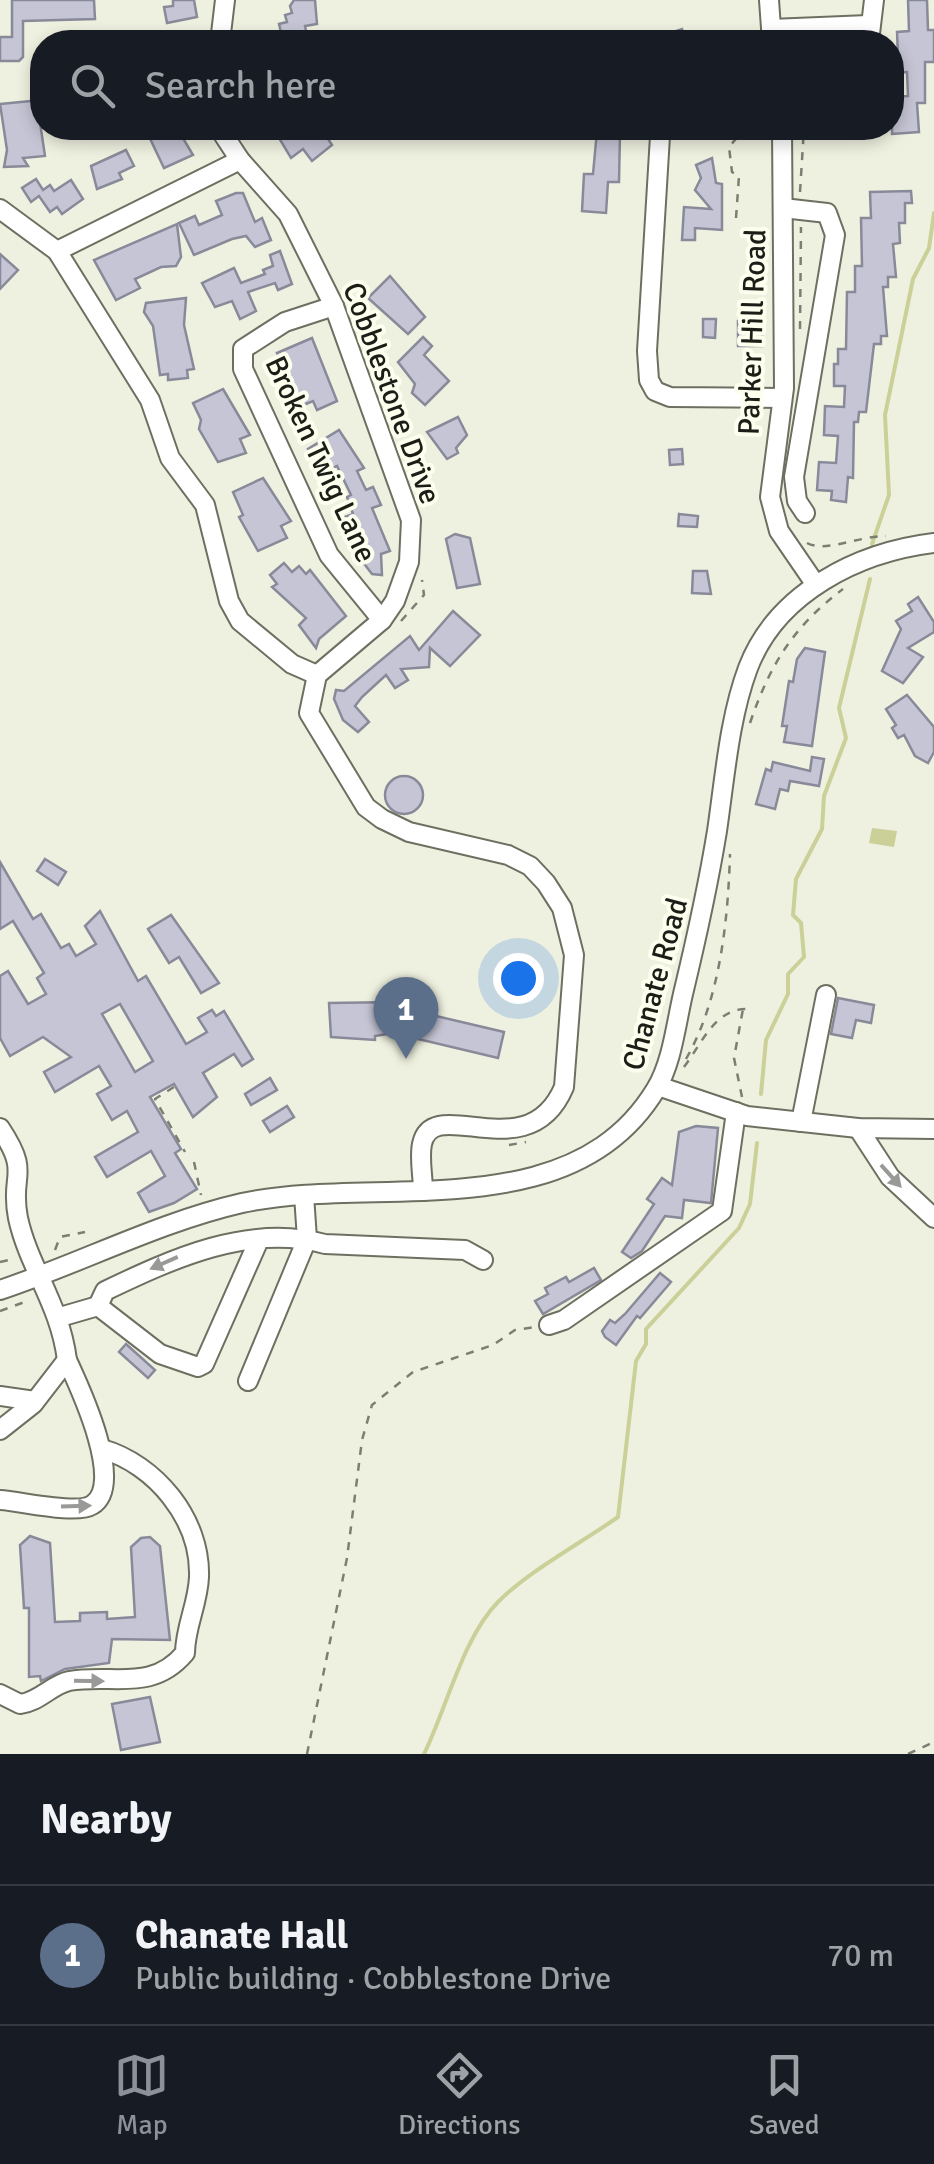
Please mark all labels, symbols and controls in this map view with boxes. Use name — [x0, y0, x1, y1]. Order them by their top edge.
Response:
search box — [30, 30, 904, 140]
icon: search — [65, 58, 120, 113]
text: Search here — [145, 62, 337, 109]
street label: Parker Hill Road — [730, 228, 775, 436]
street label: Cobblestone Drive — [334, 278, 449, 509]
street label: Broken Twig Lane — [257, 350, 385, 568]
street label: Chanate Road — [615, 894, 696, 1074]
your location — [493, 953, 544, 1004]
pin: 1 — [374, 976, 438, 1059]
one-way arrow — [880, 1163, 902, 1188]
one-way arrow — [149, 1255, 178, 1272]
one-way arrow — [61, 1497, 92, 1513]
one-way arrow — [74, 1674, 106, 1690]
text: Nearby — [40, 1794, 172, 1845]
text: Chanate Hall — [135, 1912, 348, 1959]
text: 1 — [64, 1936, 81, 1975]
text: 70 m — [827, 1936, 894, 1975]
text: Public building · Cobblestone Drive — [135, 1959, 611, 1998]
tab: Map — [114, 2048, 169, 2142]
tab: Directions — [398, 2048, 520, 2142]
tab: Saved — [749, 2048, 820, 2142]

